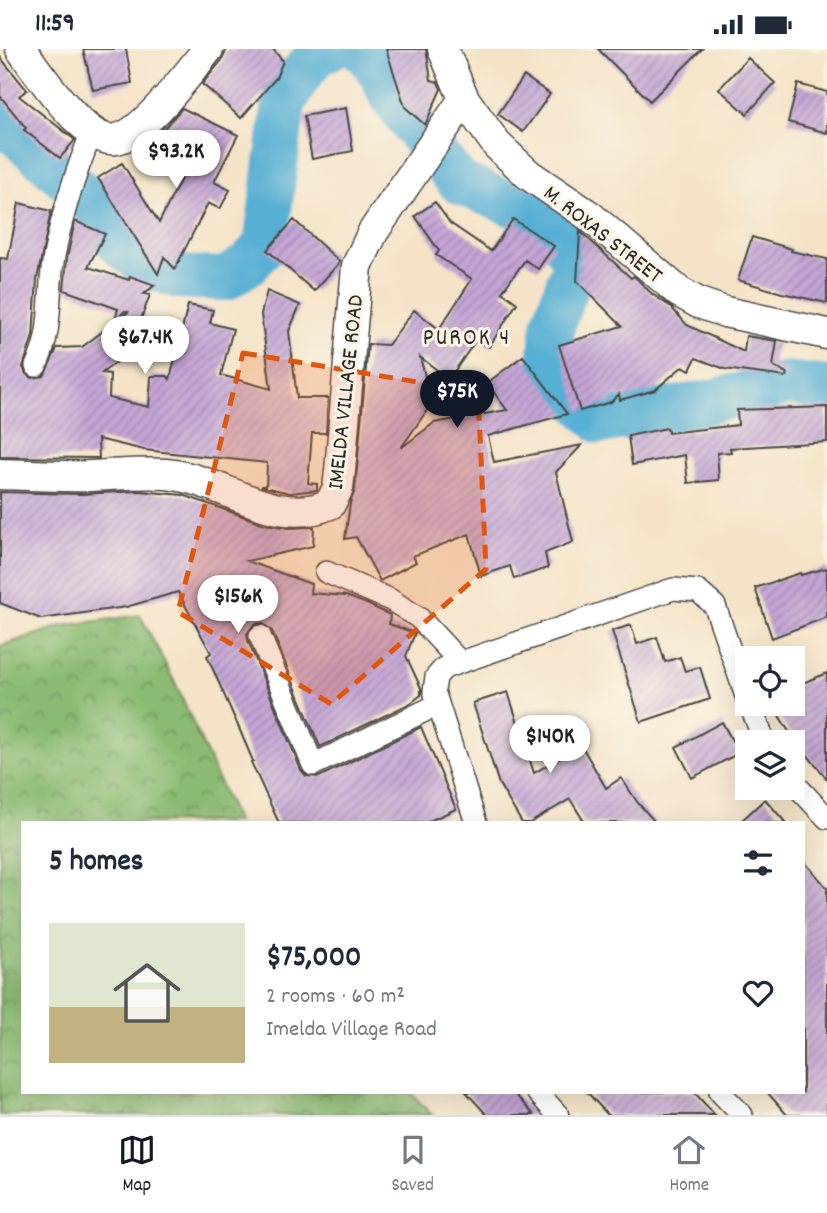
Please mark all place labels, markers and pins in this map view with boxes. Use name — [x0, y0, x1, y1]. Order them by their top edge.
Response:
pin: $93.2K — [119, 131, 233, 190]
pin: $67.4K — [88, 317, 202, 376]
pin: $75K — [416, 371, 498, 430]
pin: $156K — [189, 575, 287, 635]
pin: $140K — [501, 715, 599, 775]

